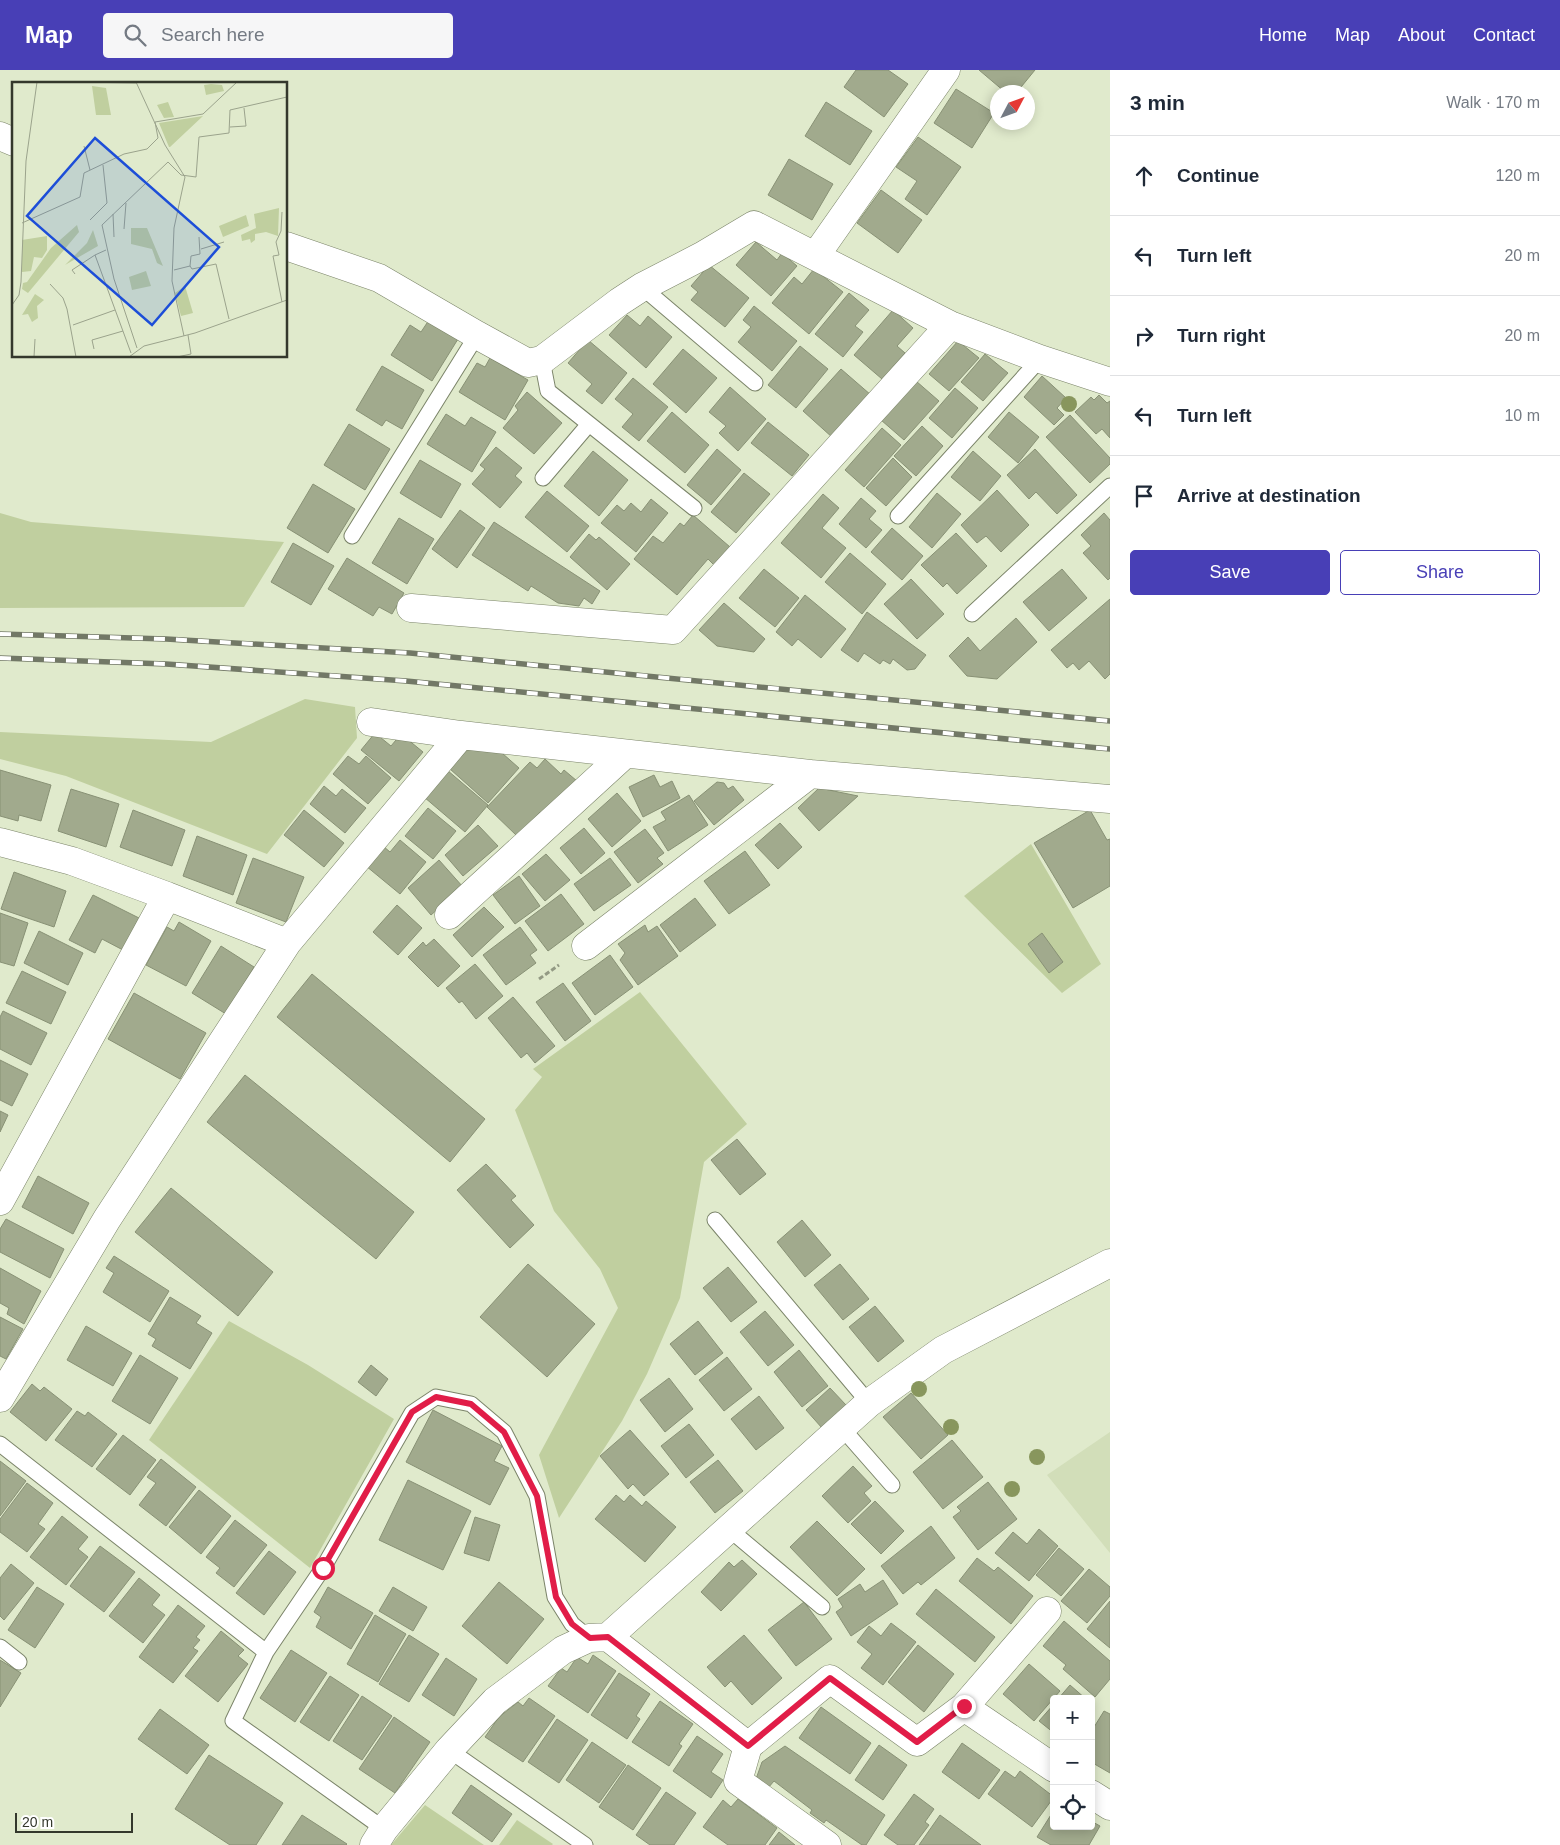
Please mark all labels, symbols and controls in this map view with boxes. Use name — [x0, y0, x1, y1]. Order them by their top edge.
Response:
search box — [103, 13, 453, 58]
text: Map — [25, 21, 73, 48]
icon: search — [121, 21, 149, 49]
text: Search here — [161, 24, 265, 45]
text: Home — [1259, 25, 1307, 45]
text: Map — [1335, 25, 1370, 45]
text: About — [1398, 25, 1445, 45]
text: Contact — [1473, 25, 1535, 45]
inset map — [12, 82, 288, 358]
north arrow — [990, 85, 1035, 130]
text: 3 min — [1130, 91, 1185, 114]
text: Walk · 170 m — [1446, 94, 1540, 111]
icon: ahead — [1130, 162, 1158, 190]
text: Continue — [1177, 165, 1259, 186]
text: 120 m — [1496, 167, 1540, 184]
icon: left — [1130, 242, 1158, 270]
text: Turn left — [1177, 245, 1252, 266]
text: 20 m — [1504, 247, 1540, 264]
icon: right — [1130, 322, 1158, 350]
text: Turn right — [1177, 325, 1265, 346]
text: 20 m — [1504, 327, 1540, 344]
icon: left — [1130, 402, 1158, 430]
text: Turn left — [1177, 405, 1252, 426]
text: 10 m — [1504, 407, 1540, 424]
icon: arrive — [1130, 482, 1158, 510]
text: Arrive at destination — [1177, 485, 1361, 506]
button: Save — [1130, 550, 1330, 595]
button: Share — [1340, 550, 1540, 595]
route start — [312, 1557, 335, 1580]
route end — [953, 1695, 976, 1718]
map controls — [1050, 1695, 1095, 1830]
button: + — [1050, 1695, 1095, 1740]
button: − — [1050, 1740, 1095, 1785]
button: locate — [1050, 1785, 1095, 1830]
scale bar — [15, 1810, 132, 1833]
text: 20 m — [22, 1814, 53, 1830]

